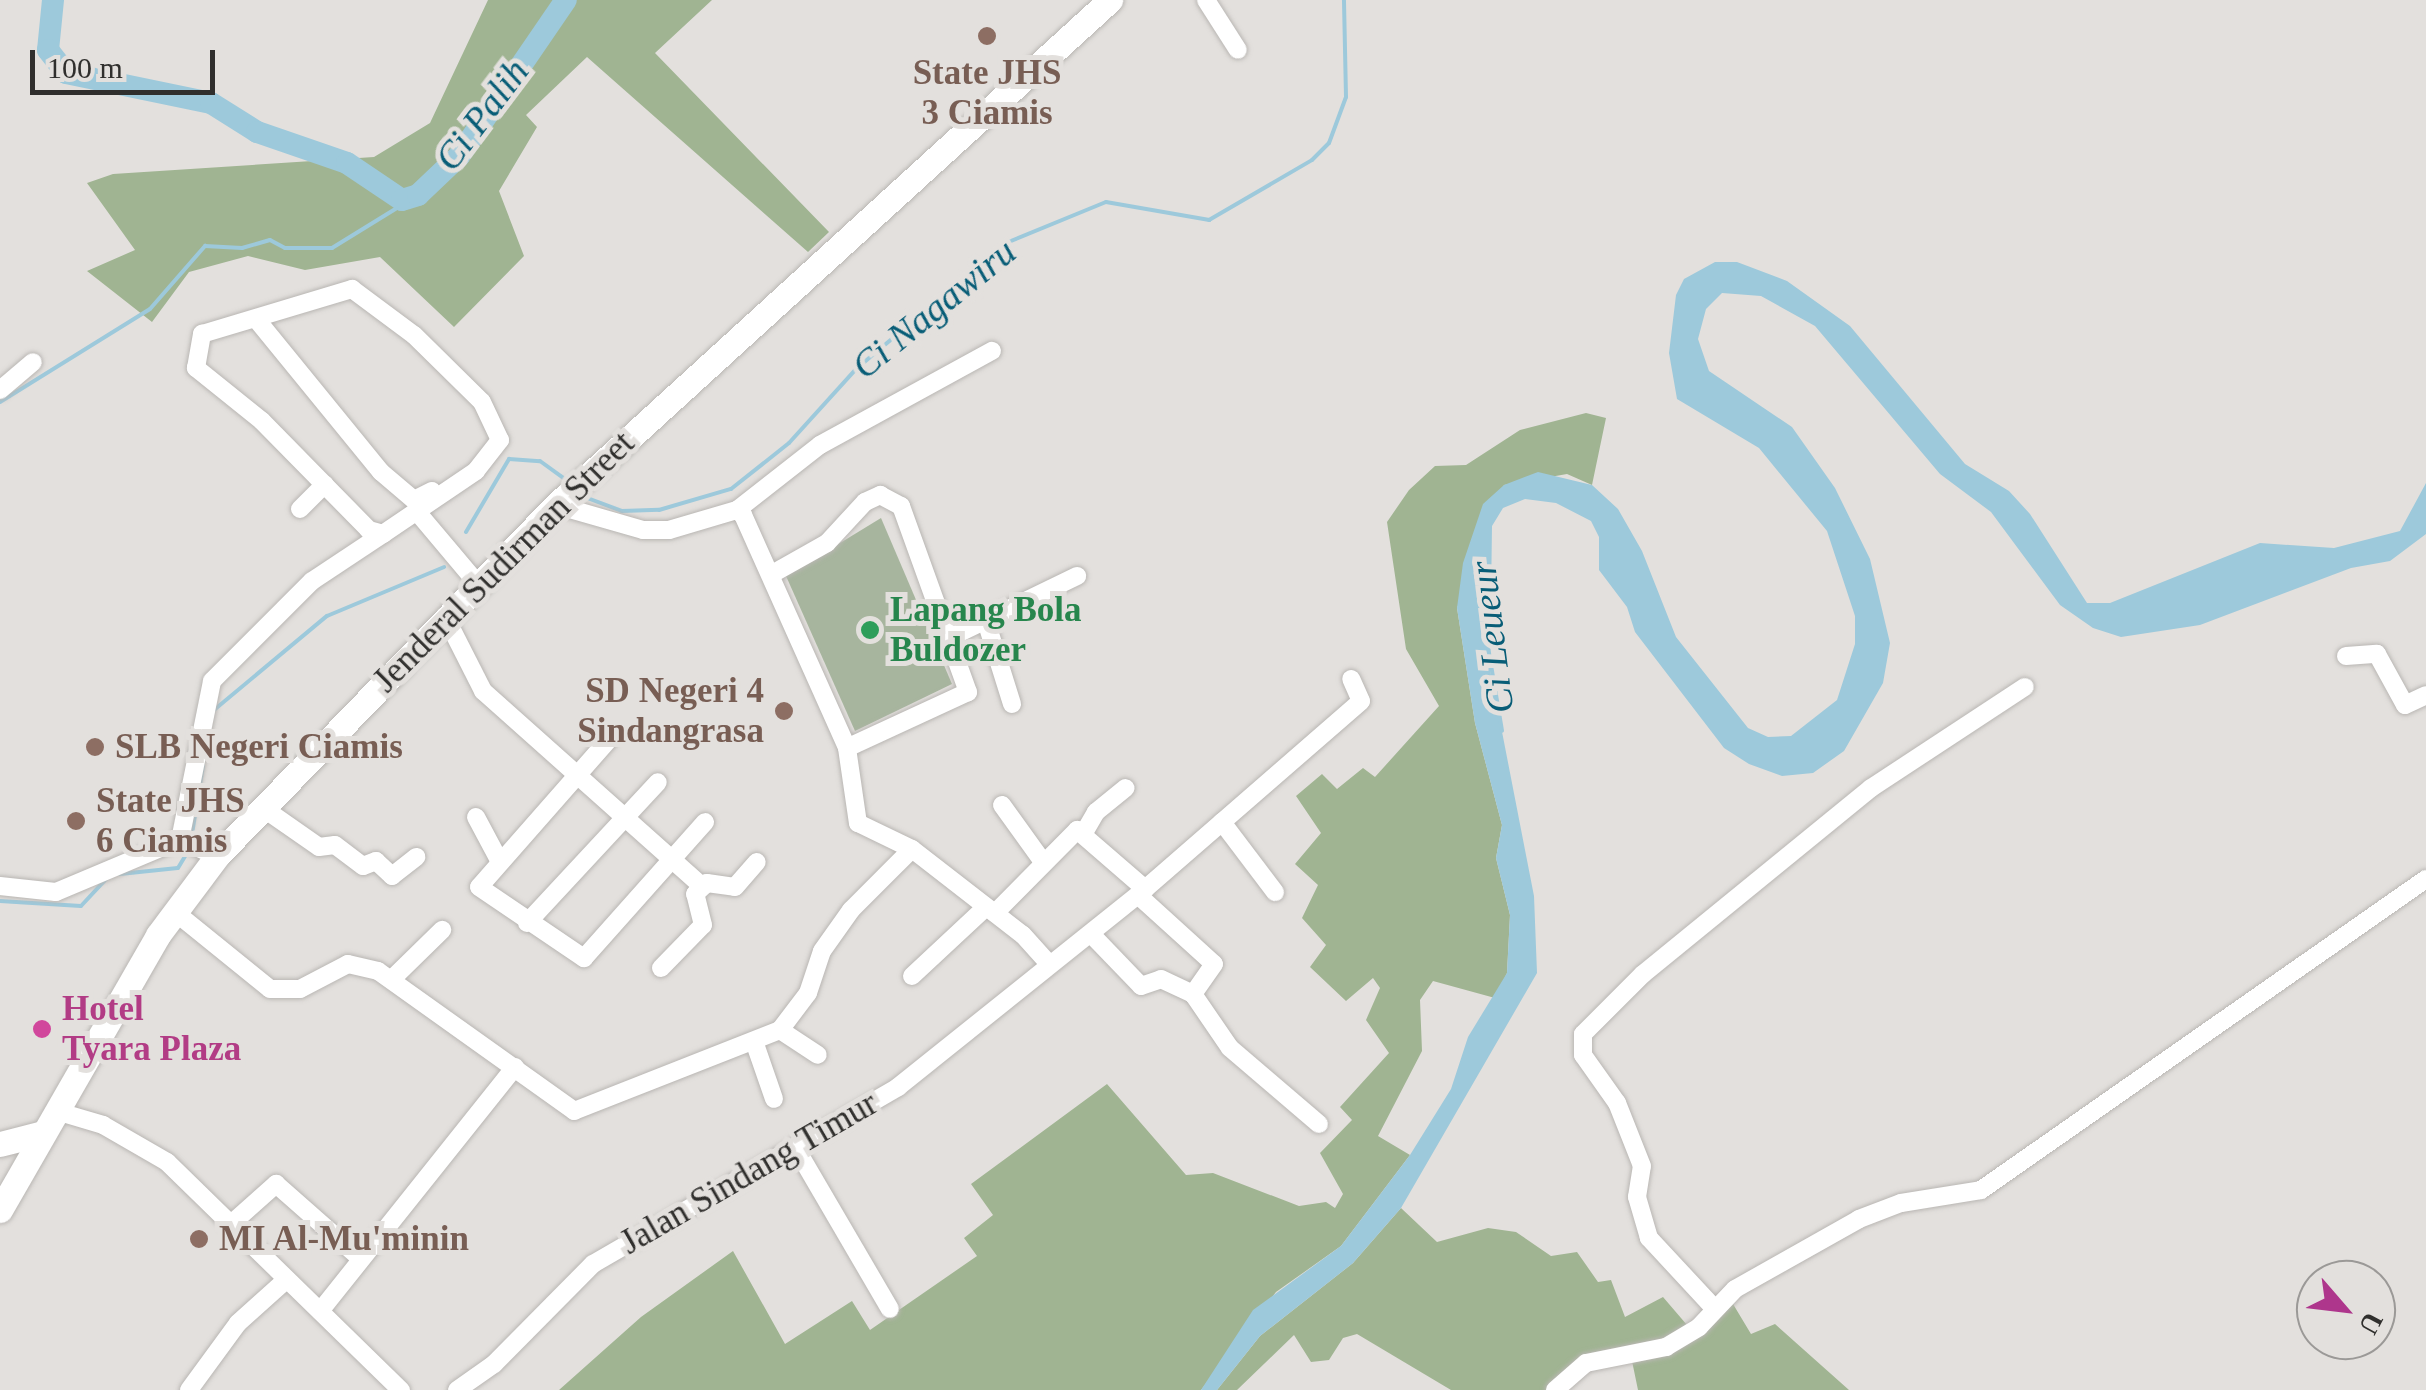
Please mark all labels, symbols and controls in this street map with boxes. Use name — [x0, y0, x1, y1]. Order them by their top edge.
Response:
marker: State JHS 3 Ciamis — [976, 25, 998, 47]
scale bar — [35, 30, 220, 92]
water label: Ci Palih — [425, 50, 539, 180]
text: 100 m — [47, 51, 123, 84]
place label: State JHS 3 Ciamis — [913, 52, 1061, 134]
water label: Ci Nagawiru — [843, 229, 1025, 389]
street label: Jenderal Sudirman Street — [365, 423, 643, 701]
water label: Ci Leueur — [1460, 558, 1524, 716]
place label: Lapang Bola Buldozer — [890, 589, 1082, 671]
marker: Lapang Bola Buldozer — [859, 619, 881, 641]
place label: SD Negeri 4 Sindangrasa — [577, 670, 764, 752]
marker: SD Negeri 4 Sindangrasa — [773, 700, 795, 722]
place label: SLB Negeri Ciamis — [115, 726, 403, 768]
marker: SLB Negeri Ciamis — [84, 736, 106, 758]
place label: State JHS 6 Ciamis — [96, 780, 245, 862]
marker: State JHS 6 Ciamis — [65, 810, 87, 832]
place label: Hotel Tyara Plaza — [62, 988, 241, 1070]
marker: Hotel Tyara Plaza — [31, 1018, 53, 1040]
street label: Jalan Sindang Timur — [613, 1082, 885, 1264]
place label: MI Al-Mu'minin — [219, 1218, 471, 1260]
marker: MI Al-Mu'minin — [188, 1228, 210, 1250]
north arrow — [2296, 1260, 2396, 1360]
text: U — [2353, 1307, 2390, 1340]

